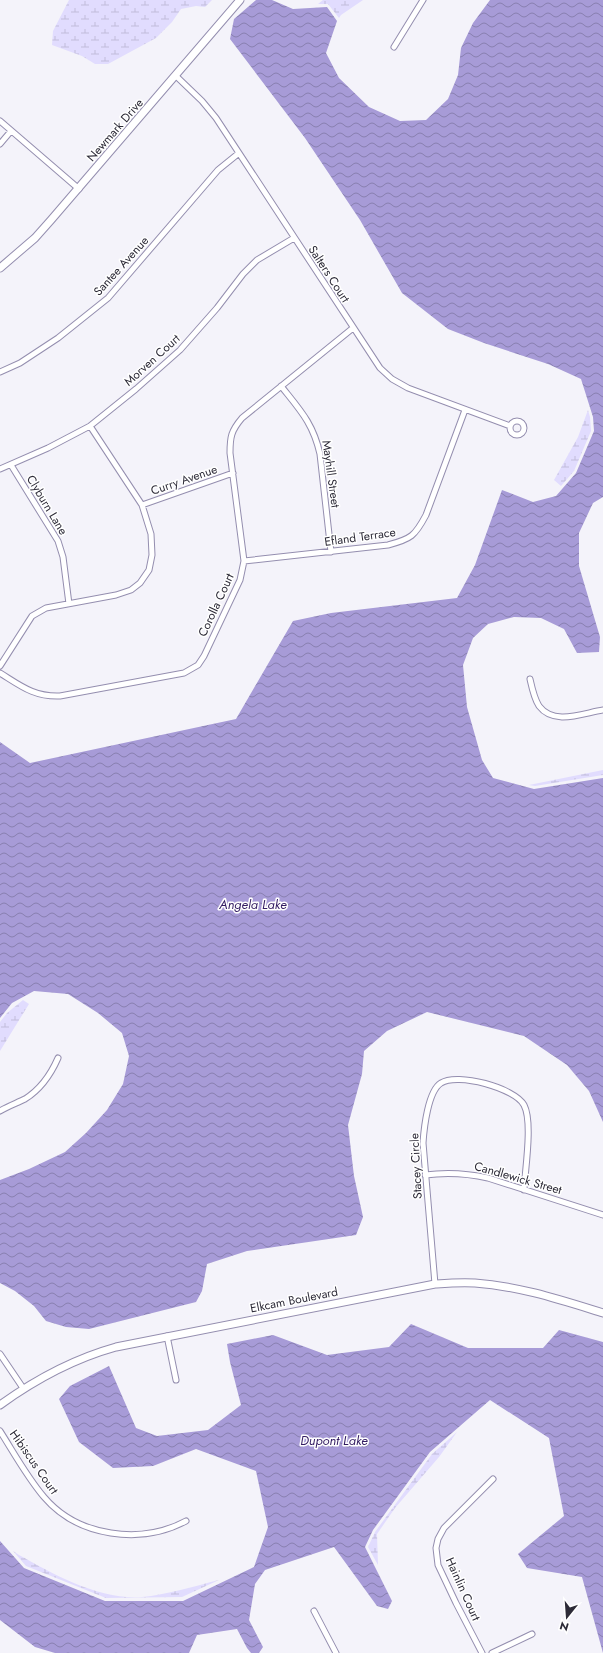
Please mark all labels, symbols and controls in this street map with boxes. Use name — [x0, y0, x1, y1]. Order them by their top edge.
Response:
street label: Newmark Drive — [83, 95, 147, 165]
street label: Santee Avenue — [89, 232, 153, 300]
street label: Salters Court — [304, 242, 354, 306]
street label: Morven Court — [120, 330, 184, 390]
street label: Mayhill Street — [317, 439, 345, 509]
street label: Curry Avenue — [148, 460, 220, 500]
street label: Clyburn Lane — [22, 472, 72, 538]
street label: Efland Terrace — [323, 523, 397, 551]
street label: Corolla Court — [193, 570, 239, 640]
water label: Angela Lake — [218, 895, 287, 914]
street label: Stacey Circle — [405, 1133, 427, 1199]
street label: Candlewick Street — [472, 1157, 564, 1199]
street label: Elkcam Boulevard — [248, 1283, 340, 1317]
street label: Hibiscus Court — [5, 1426, 63, 1498]
water label: Dupont Lake — [300, 1431, 368, 1450]
street label: Hainlin Court — [441, 1554, 485, 1624]
north arrow — [547, 1597, 587, 1637]
text: N — [558, 1618, 571, 1635]

